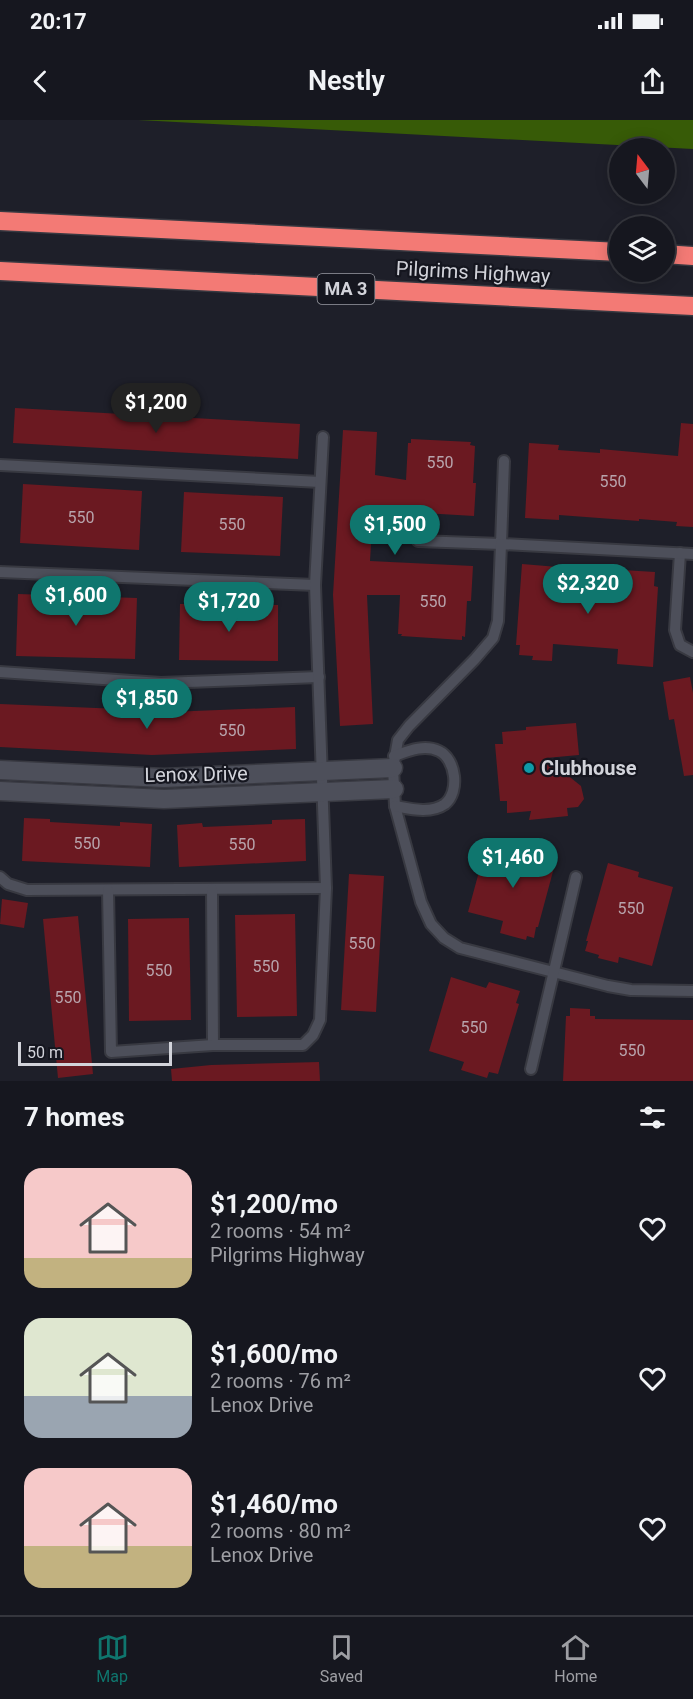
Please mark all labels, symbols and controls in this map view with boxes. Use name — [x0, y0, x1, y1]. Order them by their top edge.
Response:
text: 20:17 — [30, 9, 87, 34]
icon: back — [24, 65, 57, 98]
text: Nestly — [308, 65, 385, 97]
icon: share — [636, 65, 669, 98]
north arrow — [609, 138, 675, 204]
map controls — [609, 138, 675, 282]
button: layers — [609, 216, 675, 282]
street label: Pilgrims Highway — [395, 256, 551, 288]
road number: MA 3 — [318, 274, 374, 304]
pin: $1,200 — [107, 383, 205, 434]
text: $1,200 — [125, 390, 187, 414]
house number: 550 — [427, 453, 453, 472]
house number: 550 — [600, 472, 626, 491]
pin: $1,500 — [346, 505, 444, 556]
house number: 550 — [68, 508, 94, 527]
text: $1,500 — [364, 512, 426, 536]
house number: 550 — [219, 515, 245, 534]
pin: $2,320 — [539, 564, 637, 615]
text: $2,320 — [557, 571, 619, 595]
pin: $1,600 — [27, 576, 125, 627]
pin: $1,720 — [180, 582, 278, 633]
text: $1,600 — [45, 583, 107, 607]
text: $1,720 — [198, 589, 260, 613]
house number: 550 — [420, 592, 446, 611]
pin: $1,850 — [98, 679, 196, 730]
text: $1,850 — [116, 686, 178, 710]
house number: 550 — [219, 721, 245, 740]
place label: Clubhouse — [541, 756, 637, 780]
street label: Lenox Drive — [144, 761, 248, 787]
marker: Clubhouse — [522, 761, 536, 775]
house number: 550 — [74, 834, 100, 853]
house number: 550 — [229, 835, 255, 854]
pin: $1,460 — [464, 838, 562, 889]
text: $1,460 — [482, 845, 544, 869]
house number: 550 — [618, 899, 644, 918]
house number: 550 — [349, 934, 375, 953]
house number: 550 — [253, 957, 279, 976]
house number: 550 — [146, 961, 172, 980]
house number: 550 — [55, 988, 81, 1007]
house number: 550 — [461, 1018, 487, 1037]
scale bar — [18, 1039, 172, 1067]
house number: 550 — [619, 1041, 645, 1060]
text: 50 m — [27, 1043, 63, 1062]
icon: filters — [636, 1101, 669, 1134]
text: 7 homes — [24, 1102, 125, 1132]
text: $1,200/mo — [210, 1189, 338, 1219]
icon: home — [72, 1192, 144, 1264]
icon: heart — [636, 1212, 669, 1245]
text: 2 rooms · 54 m² — [210, 1219, 351, 1243]
text: Pilgrims Highway — [210, 1243, 365, 1267]
text: $1,600/mo — [210, 1339, 338, 1369]
icon: home — [72, 1342, 144, 1414]
icon: heart — [636, 1362, 669, 1395]
text: 2 rooms · 76 m² — [210, 1369, 351, 1393]
text: Lenox Drive — [210, 1393, 313, 1417]
text: $1,460/mo — [210, 1489, 338, 1519]
icon: home — [72, 1492, 144, 1564]
icon: heart — [636, 1512, 669, 1545]
text: 2 rooms · 80 m² — [210, 1519, 351, 1543]
text: Lenox Drive — [210, 1543, 313, 1567]
tab: Map — [96, 1631, 129, 1686]
tab: Saved — [320, 1631, 363, 1686]
tab: Home — [554, 1631, 597, 1686]

